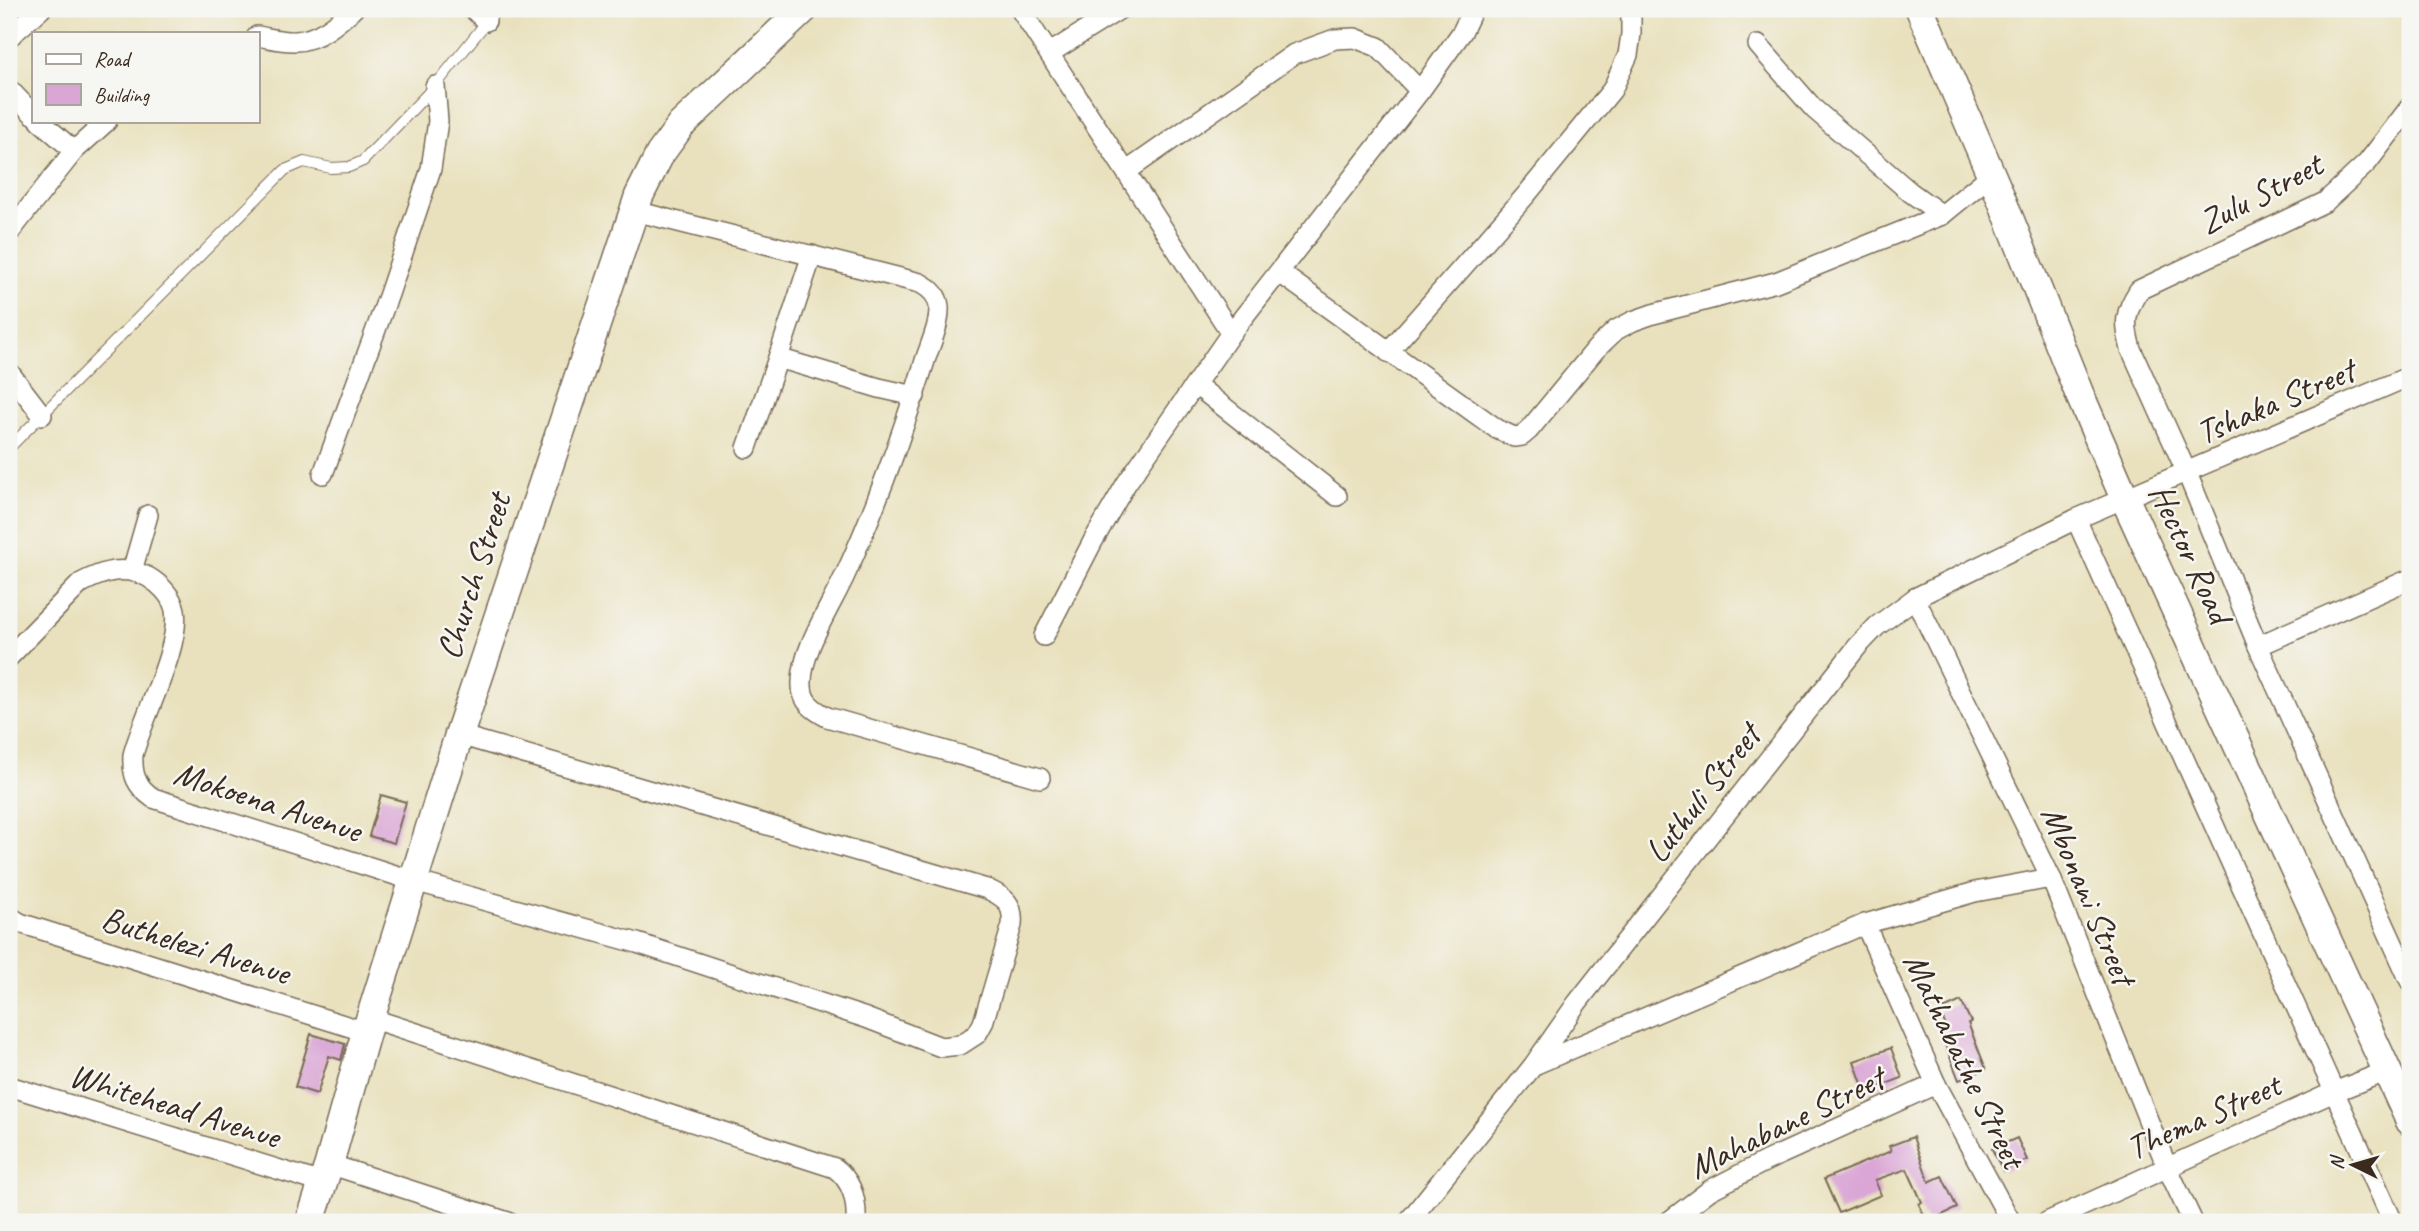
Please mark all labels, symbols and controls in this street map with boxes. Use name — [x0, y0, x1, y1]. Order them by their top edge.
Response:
legend — [32, 32, 259, 122]
text: Road — [94, 46, 133, 72]
text: Building — [94, 82, 151, 108]
street label: Zulu Street — [2191, 141, 2333, 245]
street label: Tshaka Street — [2189, 346, 2365, 455]
street label: Hector Road — [2139, 476, 2245, 635]
street label: Church Street — [426, 484, 522, 665]
street label: Luthuli Street — [1634, 711, 1773, 872]
street label: Mokoena Avenue — [169, 750, 370, 854]
street label: Mbonani Street — [2031, 799, 2148, 995]
street label: Buthelezi Avenue — [96, 896, 298, 996]
street label: Mathabathe Street — [1893, 945, 2038, 1179]
street label: Whitehead Avenue — [64, 1052, 288, 1160]
street label: Mahabane Street — [1681, 1054, 1895, 1189]
street label: Thema Street — [2119, 1061, 2290, 1170]
north arrow — [2318, 1130, 2388, 1200]
text: N — [2325, 1153, 2350, 1171]

